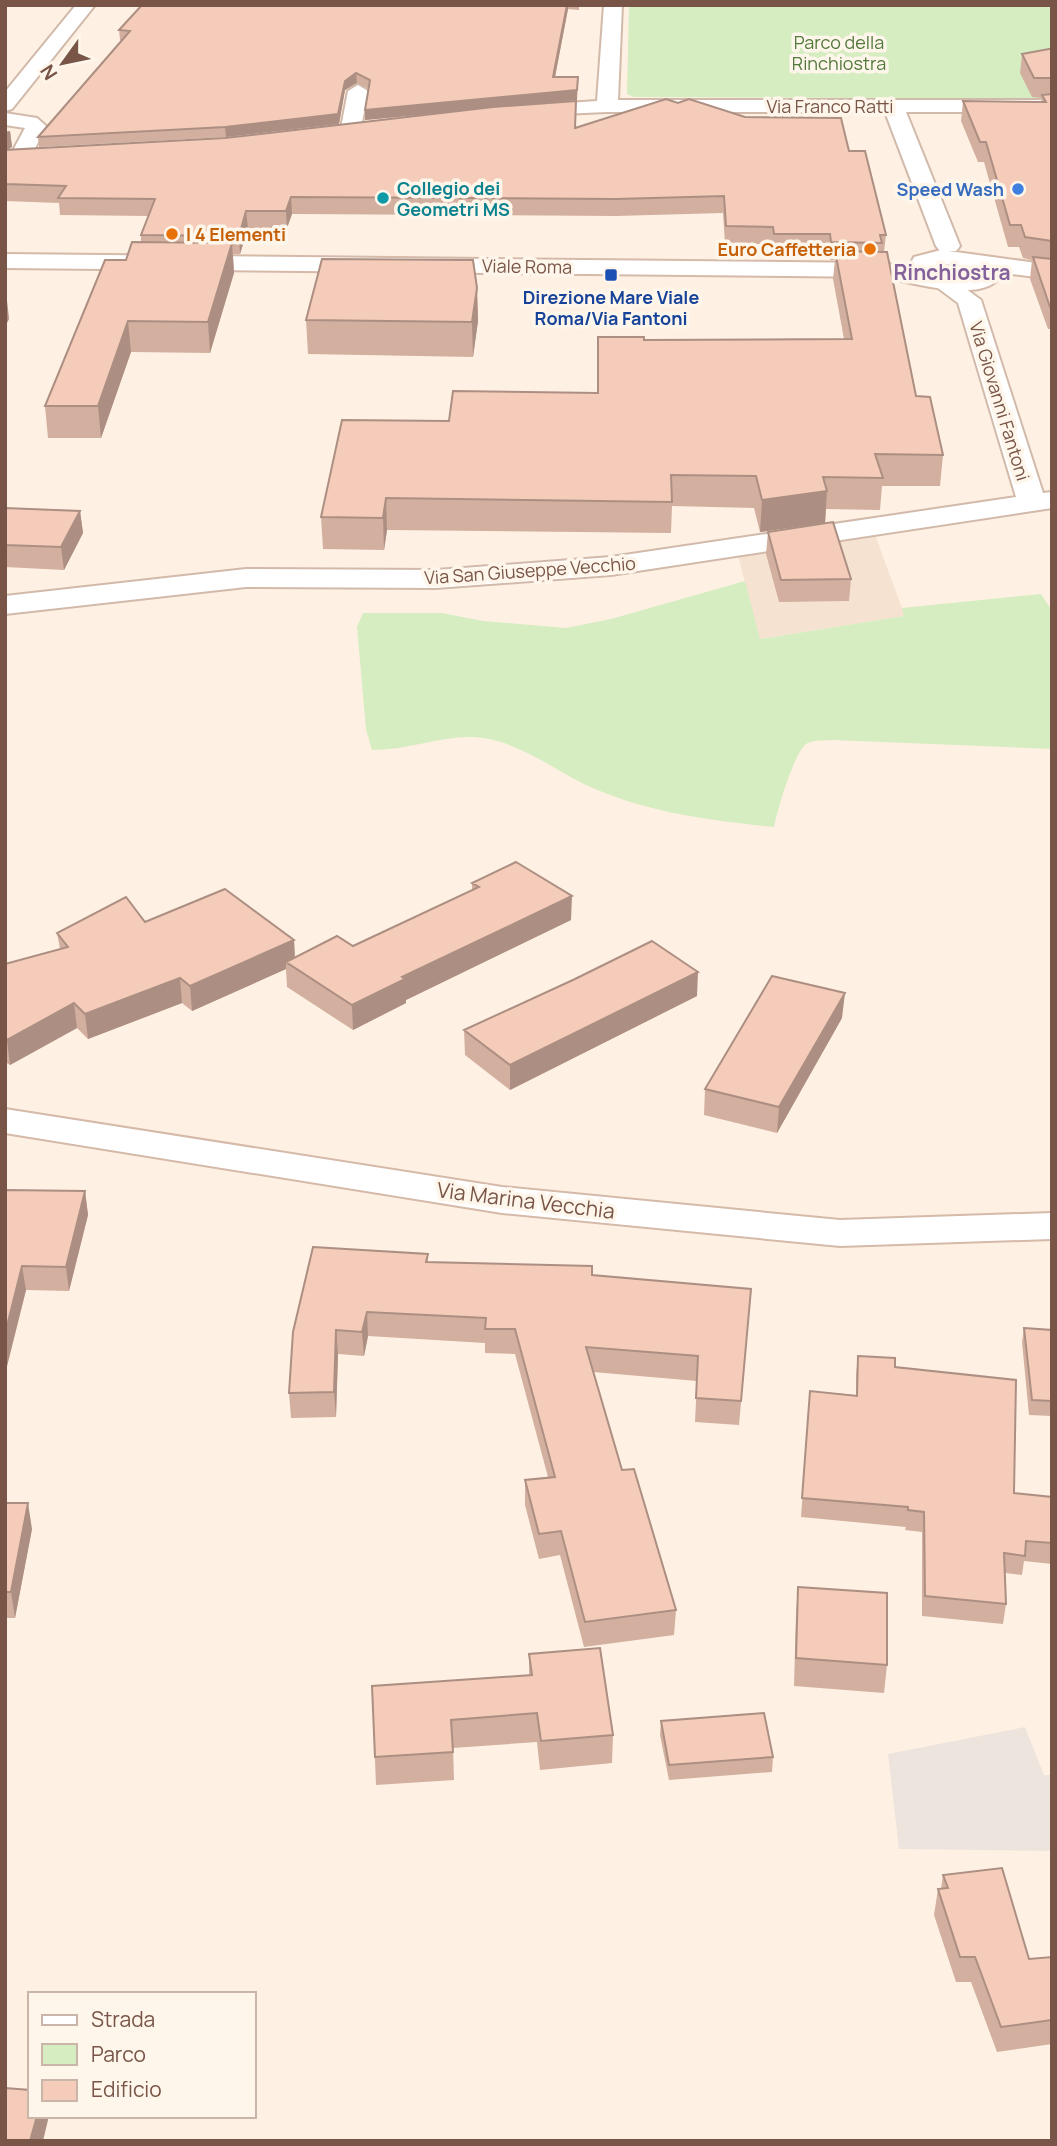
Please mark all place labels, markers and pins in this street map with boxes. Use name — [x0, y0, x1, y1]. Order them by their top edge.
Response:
place label: Collegio dei Geometri MS — [397, 176, 510, 221]
place label: Speed Wash — [897, 177, 1004, 201]
marker: Speed Wash — [1010, 181, 1026, 197]
marker: Collegio dei Geometri MS — [375, 190, 391, 206]
place label: I 4 Elementi — [186, 222, 286, 246]
marker: I 4 Elementi — [164, 226, 180, 242]
place label: Euro Caffetteria — [718, 237, 856, 261]
marker: Euro Caffetteria — [862, 241, 878, 257]
marker: Direzione Mare Viale Roma/Via Fantoni — [603, 267, 619, 283]
place label: Direzione Mare Viale Roma/Via Fantoni — [523, 285, 699, 330]

